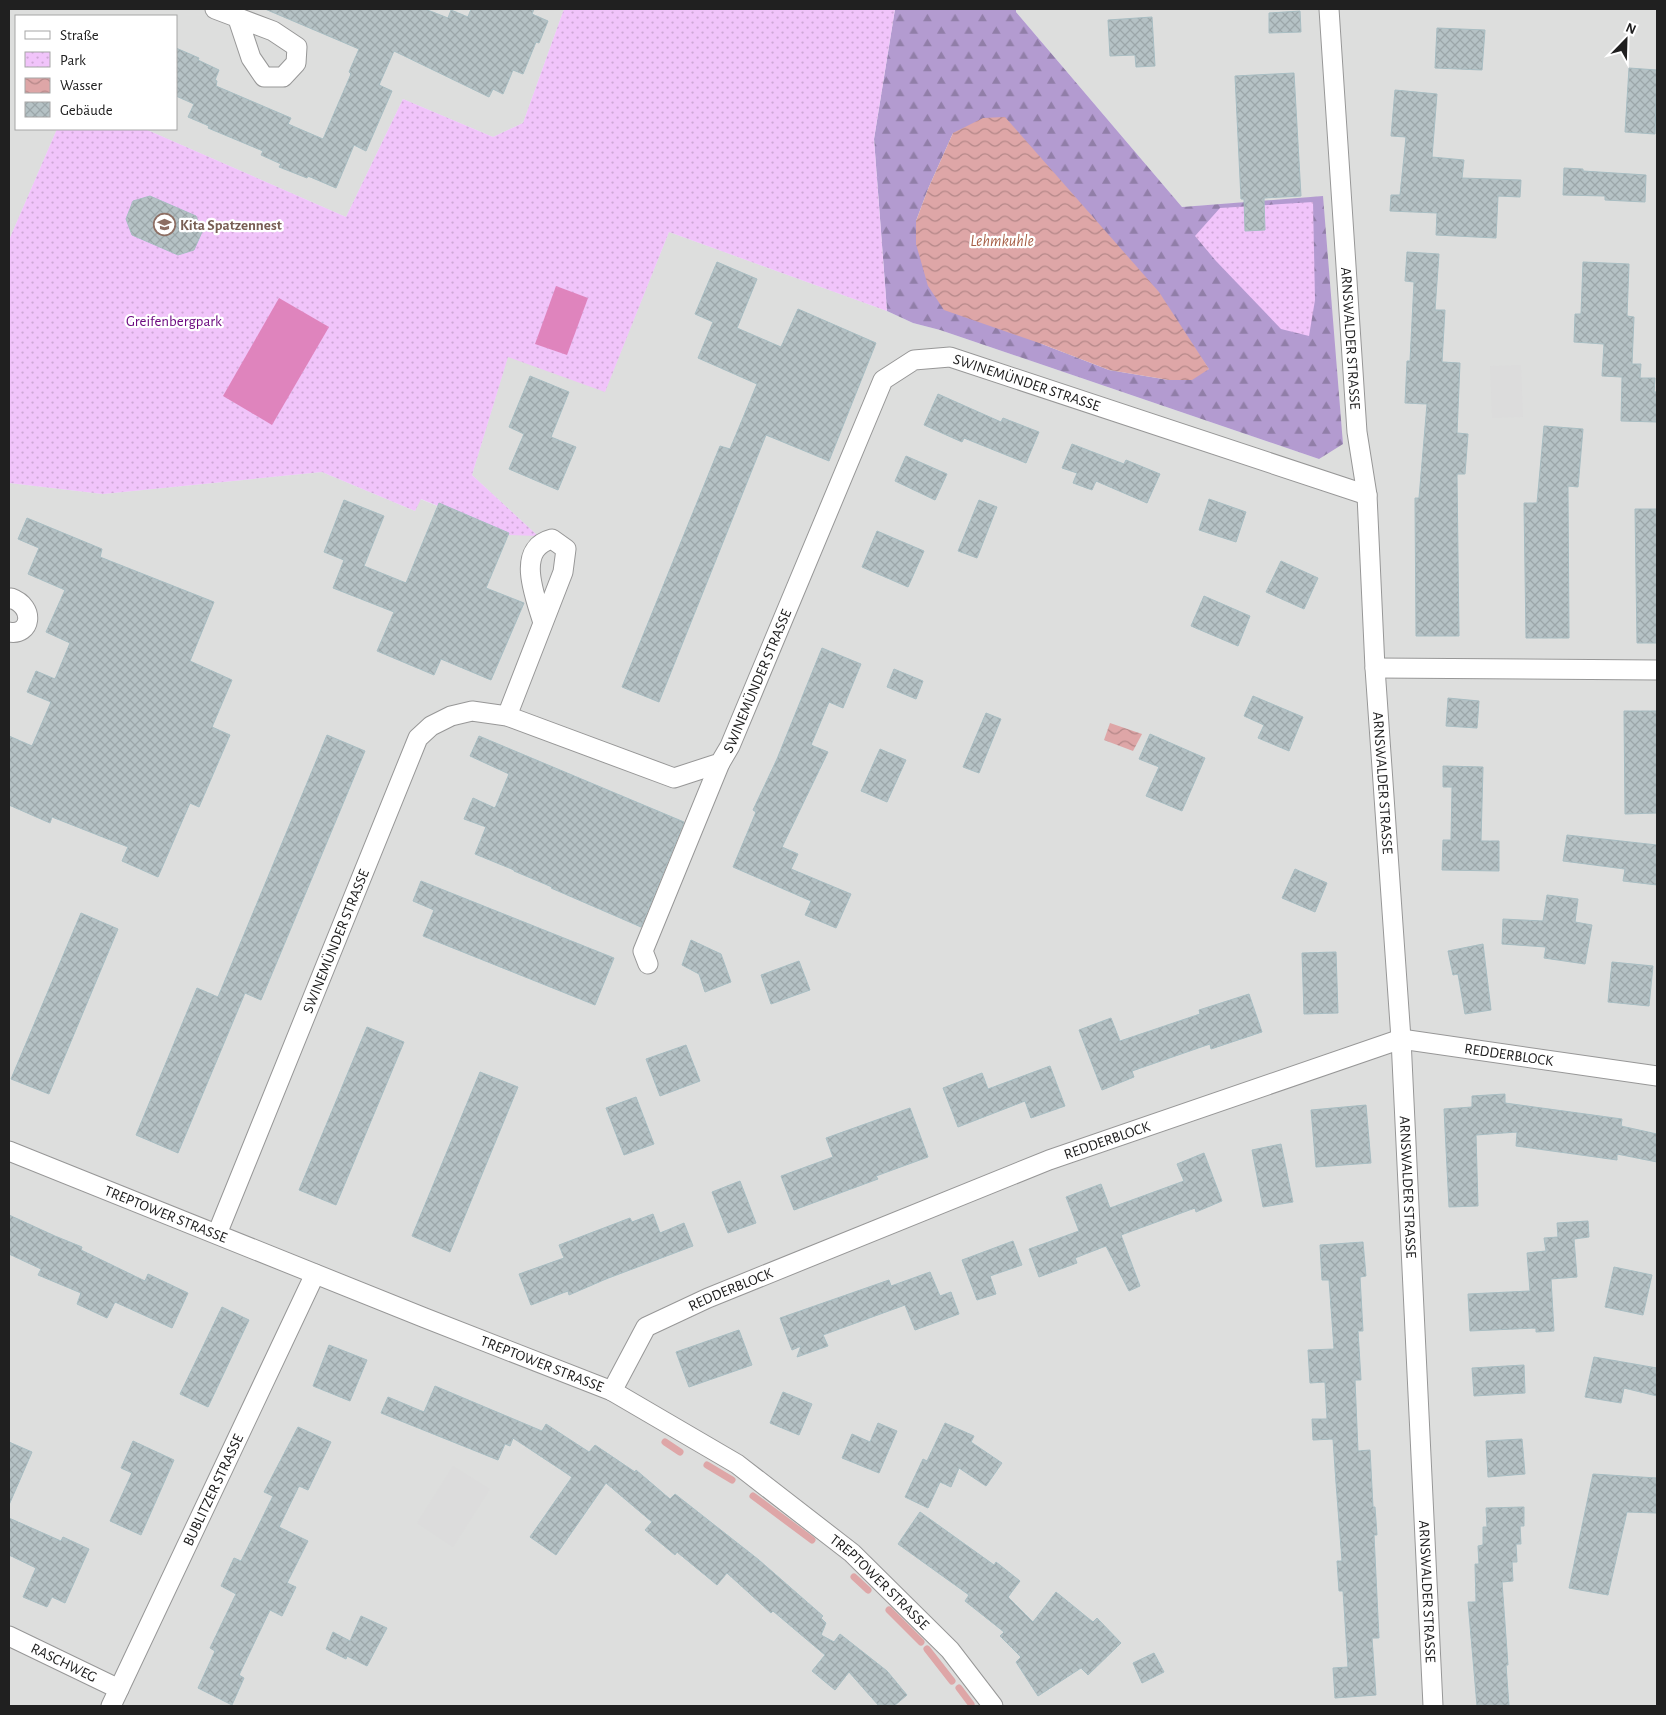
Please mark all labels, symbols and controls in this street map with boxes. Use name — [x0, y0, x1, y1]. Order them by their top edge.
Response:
legend — [15, 15, 178, 130]
north arrow — [1601, 15, 1651, 65]
text: N — [1623, 21, 1638, 37]
text: Straße — [60, 28, 99, 43]
text: Park — [60, 53, 86, 68]
text: Wasser — [60, 78, 103, 93]
text: Gebäude — [60, 103, 113, 118]
school or university icon: Kita Spatzennest — [152, 213, 176, 237]
place label: Kita Spatzennest — [180, 218, 282, 233]
water label: Lehmkuhle — [970, 233, 1034, 249]
street label: ARNSWALDER STRASSE — [1339, 267, 1363, 410]
park label: Greifenbergpark — [126, 314, 222, 329]
street label: SWINEMÜNDER STRASSE — [951, 351, 1102, 414]
street label: SWINEMÜNDER STRASSE — [720, 607, 794, 755]
street label: ARNSWALDER STRASSE — [1371, 711, 1396, 855]
street label: SWINEMÜNDER STRASSE — [300, 867, 372, 1015]
street label: REDDERBLOCK — [1463, 1041, 1555, 1069]
street label: ARNSWALDER STRASSE — [1397, 1115, 1419, 1259]
street label: REDDERBLOCK — [1062, 1118, 1153, 1162]
street label: TREPTOWER STRASSE — [102, 1183, 229, 1245]
street label: REDDERBLOCK — [686, 1265, 776, 1314]
street label: TREPTOWER STRASSE — [478, 1333, 606, 1395]
street label: BUBLITZER STRASSE — [180, 1432, 246, 1548]
street label: ARNSWALDER STRASSE — [1417, 1520, 1438, 1663]
street label: TREPTOWER STRASSE — [827, 1531, 932, 1632]
street label: RASCHWEG — [29, 1640, 99, 1685]

